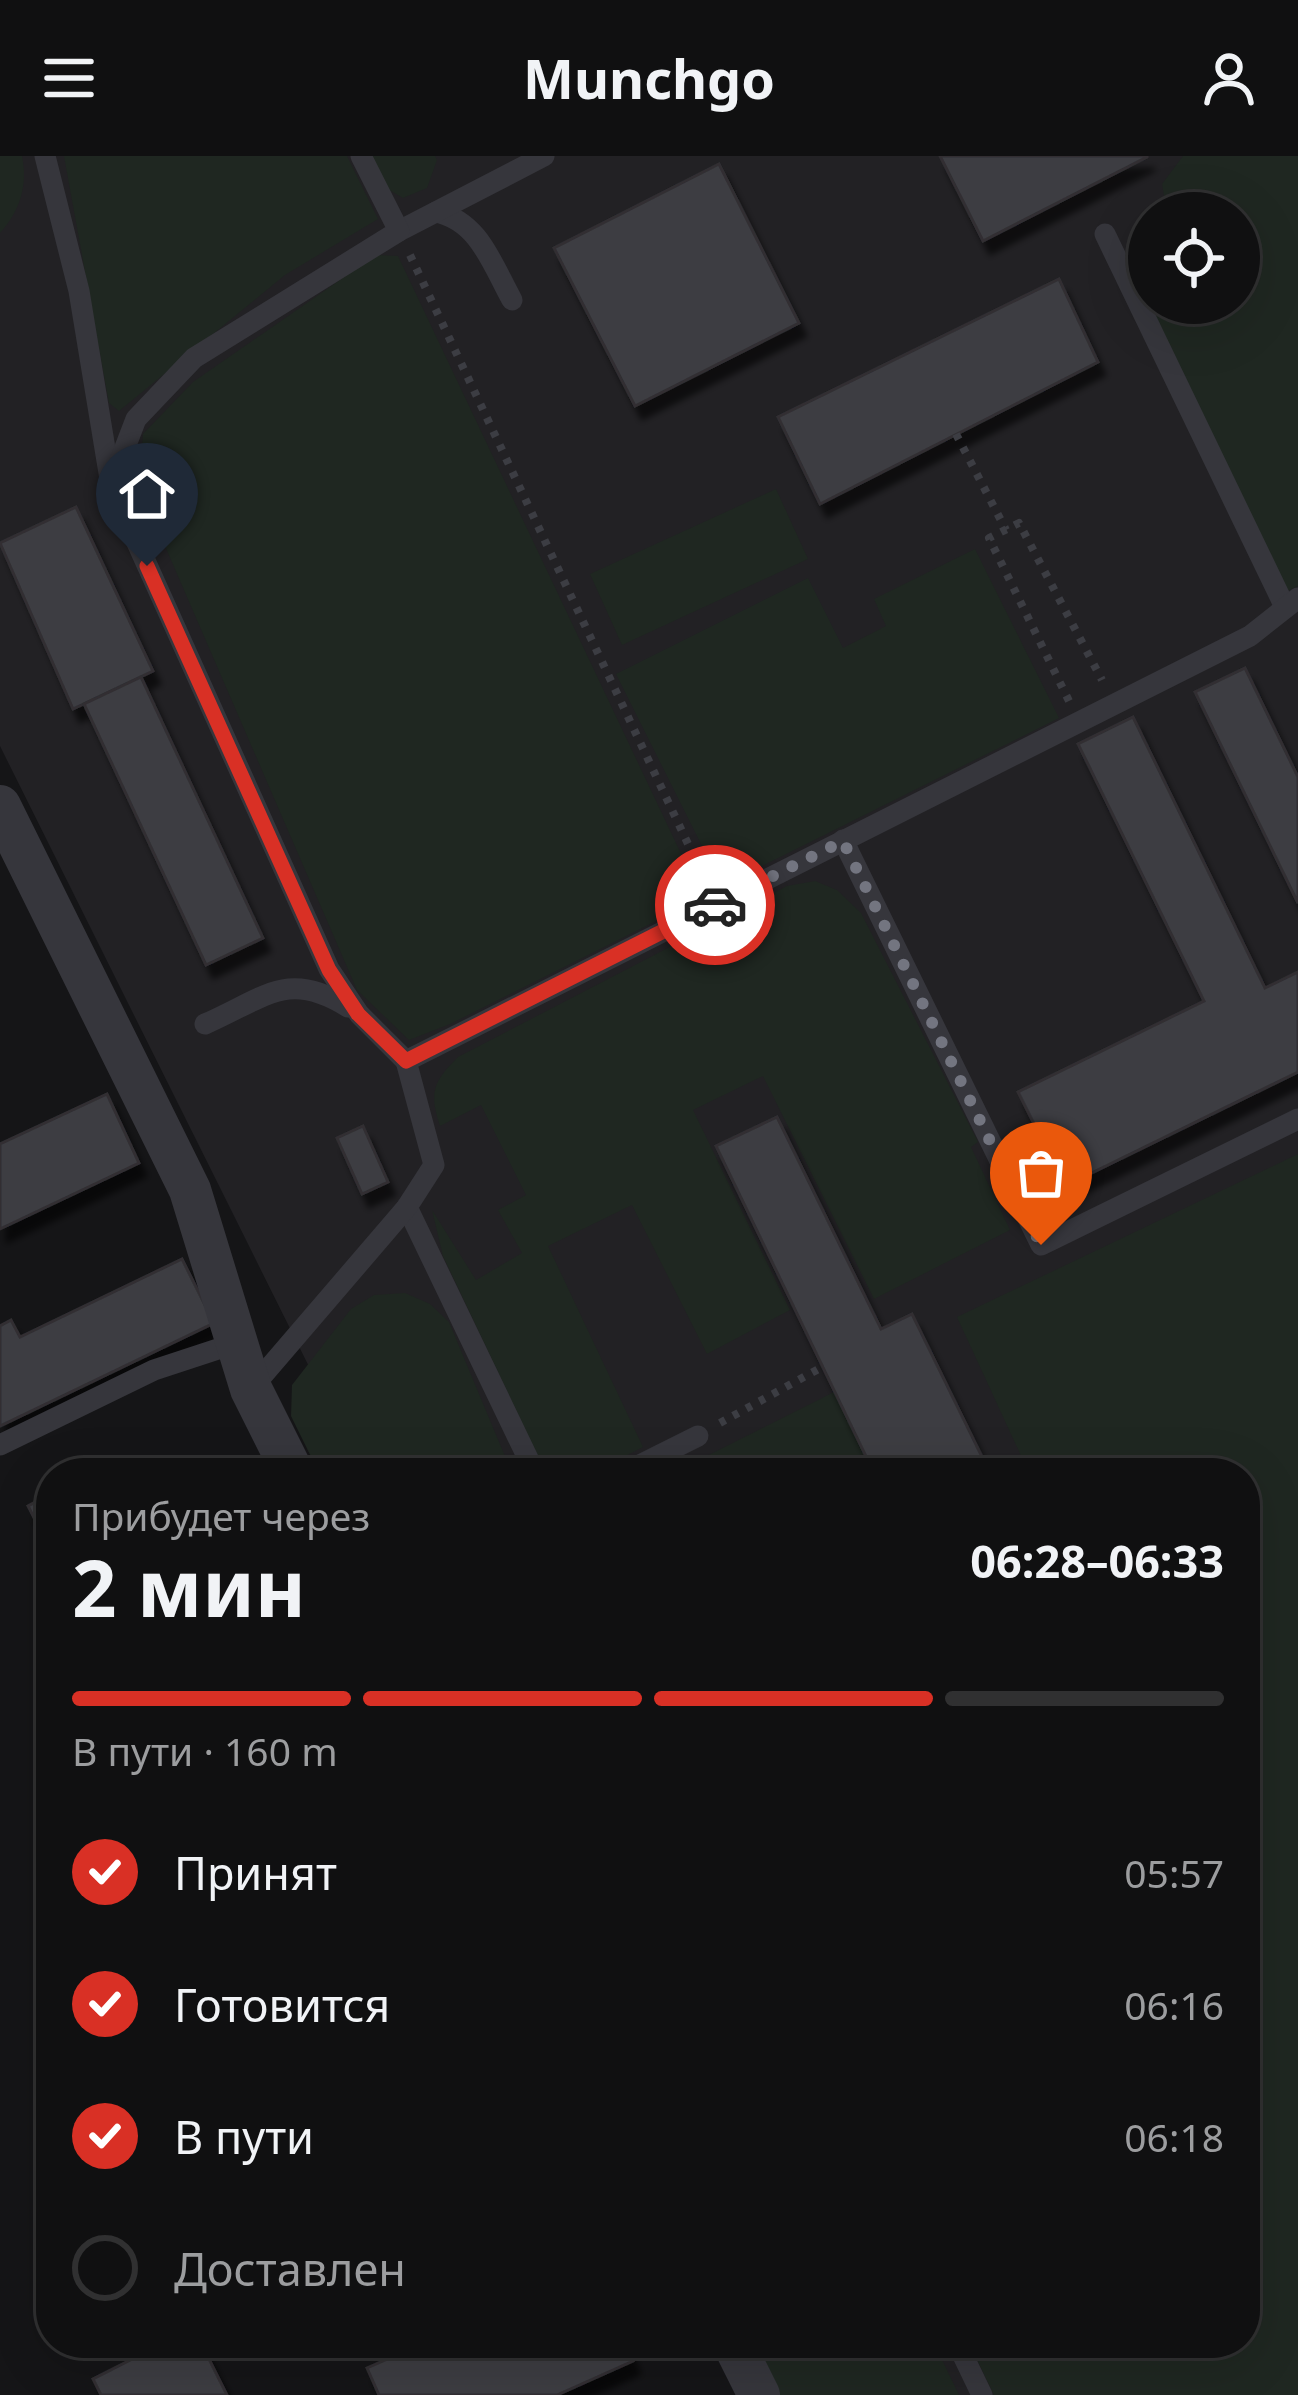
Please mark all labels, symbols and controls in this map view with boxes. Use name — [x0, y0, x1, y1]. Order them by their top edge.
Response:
text: Munchgo — [523, 41, 775, 115]
icon: menu — [36, 45, 102, 111]
icon: person — [1196, 45, 1262, 111]
map controls — [1128, 192, 1260, 324]
button: locate — [1128, 192, 1260, 324]
pin — [96, 443, 198, 566]
icon: home — [114, 461, 180, 527]
courier — [655, 845, 775, 965]
icon: car — [682, 872, 748, 938]
pin — [990, 1122, 1092, 1245]
icon: bag — [1008, 1140, 1074, 1206]
text: Прибудет через — [72, 1489, 370, 1542]
text: 06:28–06:33 — [970, 1530, 1224, 1591]
text: 2 мин — [72, 1534, 306, 1640]
text: В пути · 160 m — [72, 1724, 338, 1777]
icon: check — [72, 1839, 138, 1905]
text: Принят — [174, 1842, 337, 1903]
text: 05:57 — [1124, 1846, 1224, 1899]
icon: check — [72, 1971, 138, 2037]
text: Готовится — [174, 1974, 390, 2035]
text: 06:16 — [1124, 1978, 1224, 2031]
icon: check — [72, 2103, 138, 2169]
text: В пути — [174, 2106, 314, 2167]
text: 06:18 — [1124, 2110, 1224, 2163]
text: Доставлен — [174, 2238, 406, 2299]

